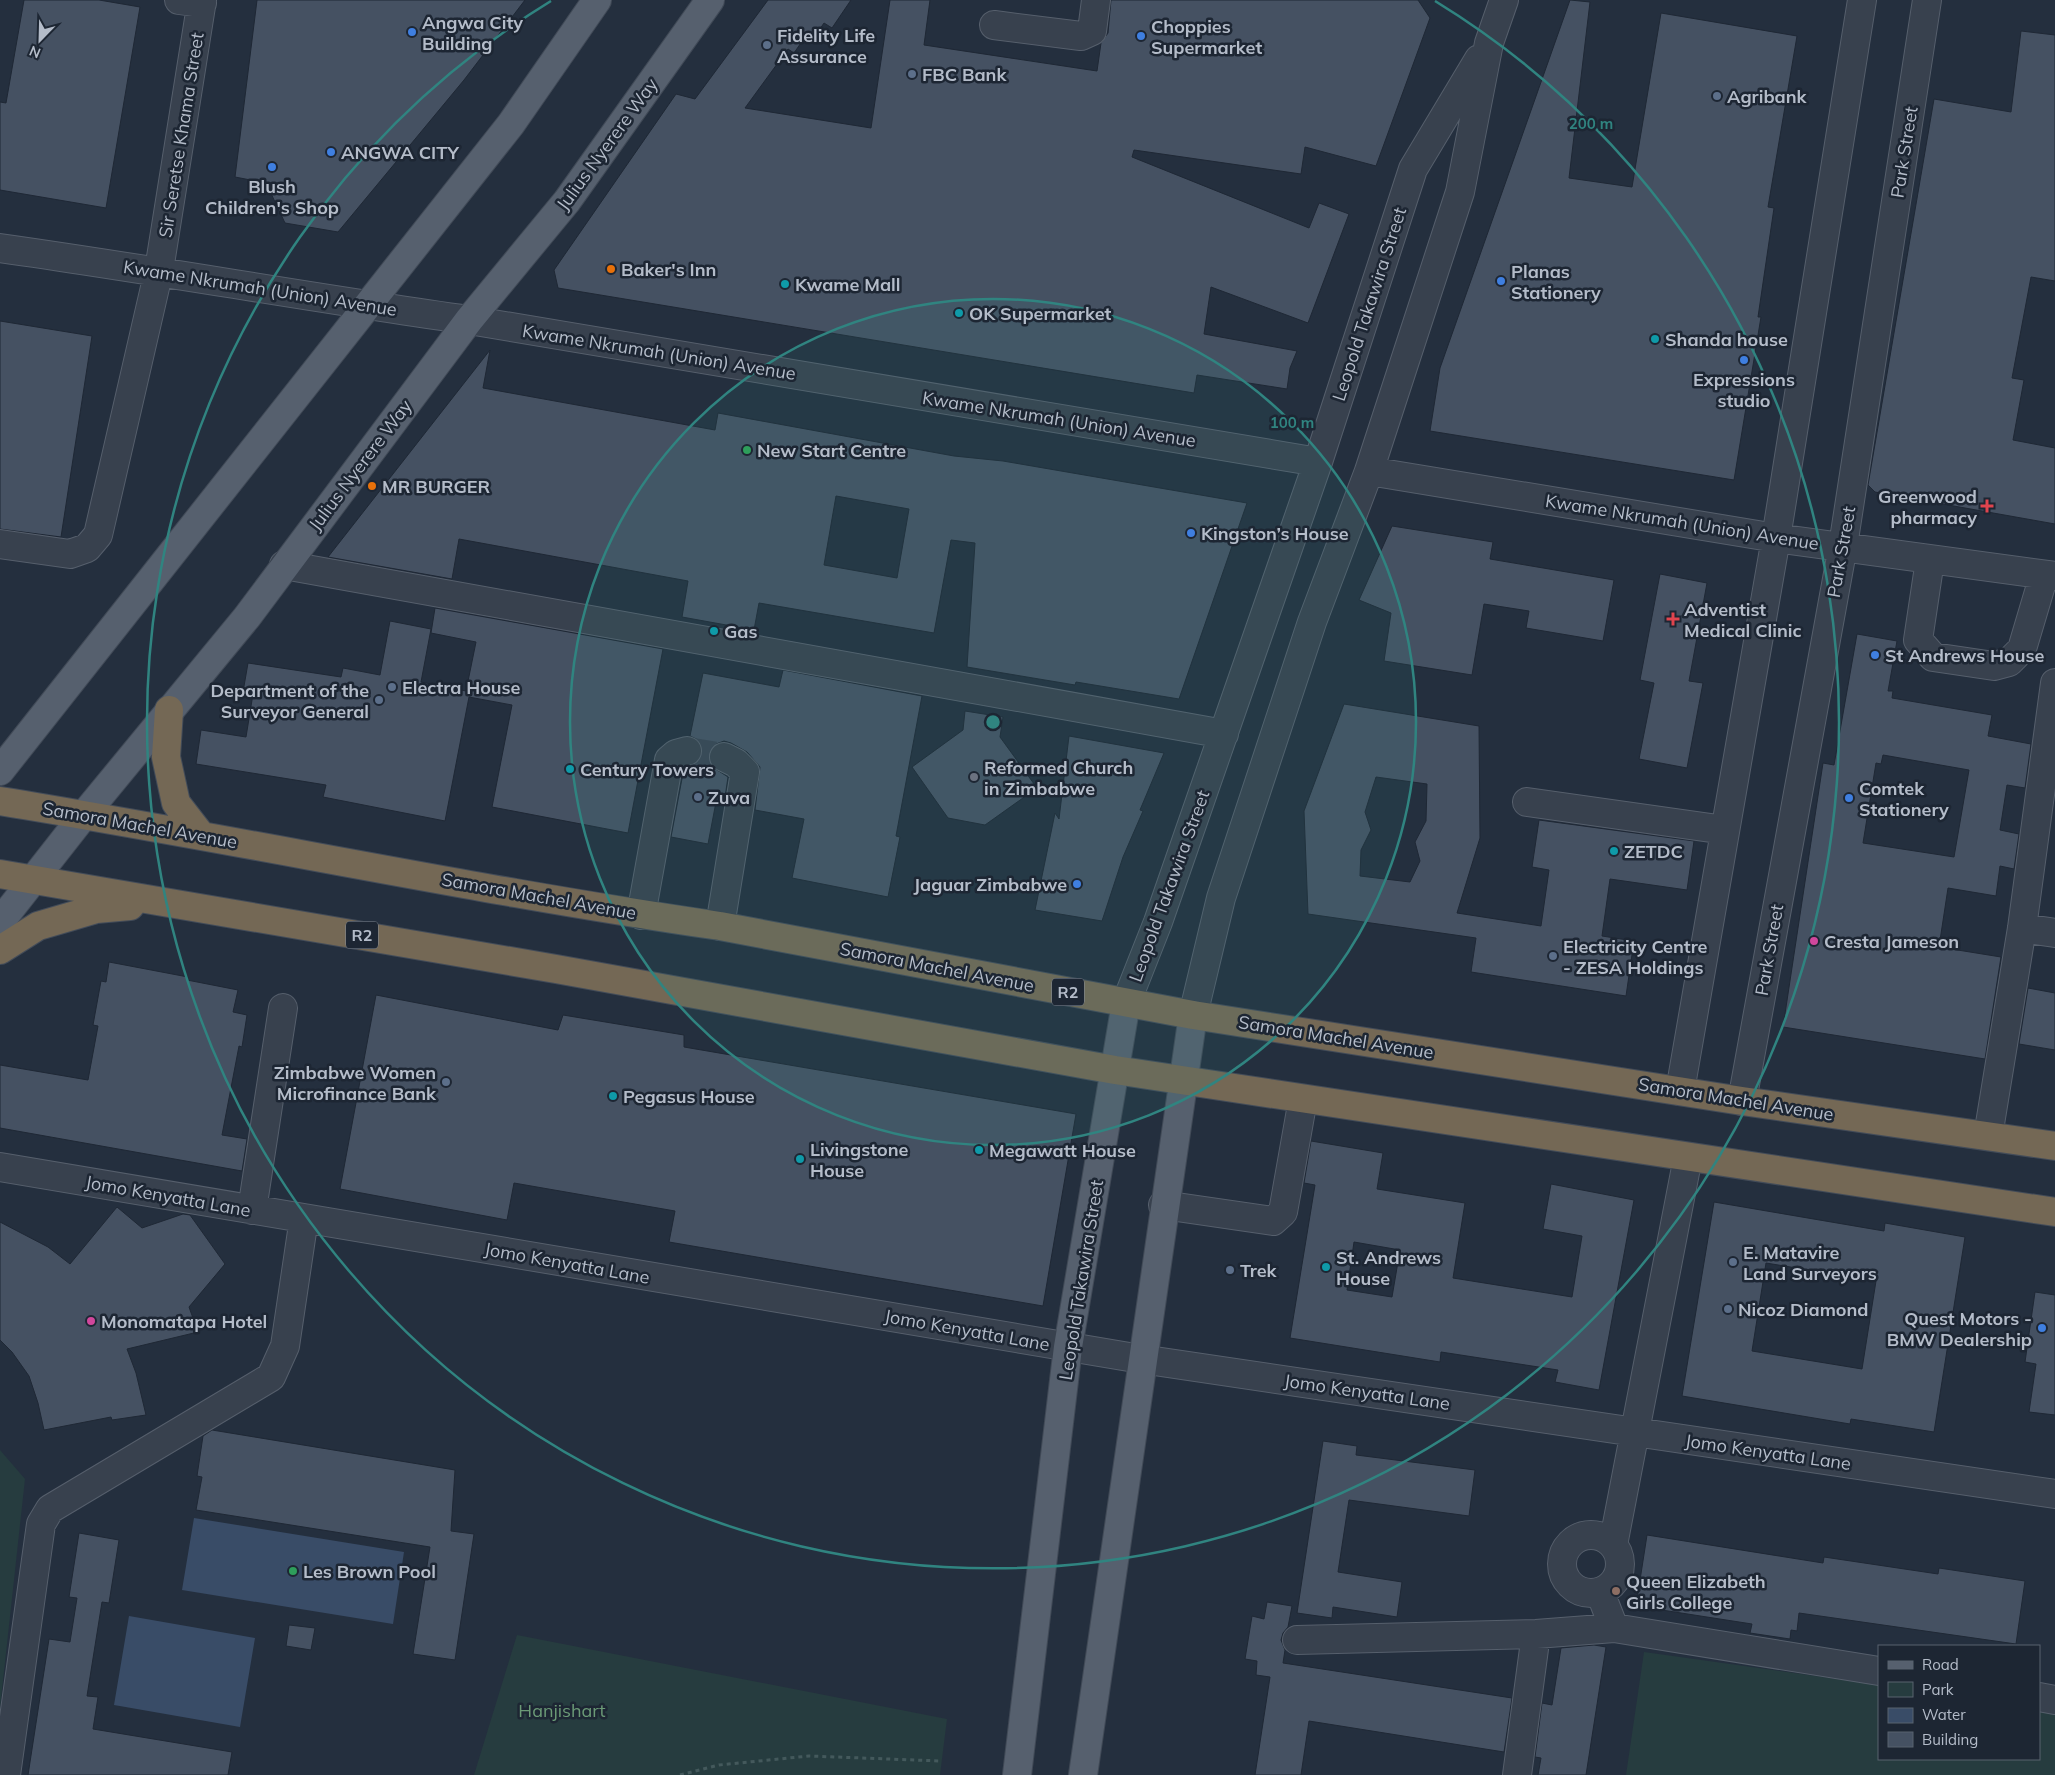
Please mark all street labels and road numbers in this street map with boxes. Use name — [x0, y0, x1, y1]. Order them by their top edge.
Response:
street label: Sir Seretse Khama Street — [153, 31, 209, 239]
street label: Julius Nyerere Way — [551, 73, 663, 215]
street label: Park Street — [1885, 105, 1923, 199]
street label: Leopold Takawira Street — [1327, 204, 1411, 404]
street label: Kwame Nkrumah (Union) Avenue — [122, 255, 398, 321]
street label: Kwame Nkrumah (Union) Avenue — [521, 319, 797, 385]
street label: Kwame Nkrumah (Union) Avenue — [921, 386, 1197, 452]
street label: Julius Nyerere Way — [303, 395, 417, 535]
street label: Kwame Nkrumah (Union) Avenue — [1544, 489, 1820, 555]
street label: Park Street — [1822, 505, 1860, 599]
street label: Leopold Takawira Street — [1124, 787, 1214, 985]
street label: Samora Machel Avenue — [41, 797, 239, 853]
street label: Samora Machel Avenue — [440, 868, 638, 924]
street label: Park Street — [1750, 903, 1788, 997]
road number: R2 — [346, 922, 378, 948]
street label: Samora Machel Avenue — [838, 937, 1036, 997]
road number: R2 — [1052, 979, 1084, 1006]
street label: Samora Machel Avenue — [1237, 1010, 1435, 1064]
street label: Samora Machel Avenue — [1637, 1072, 1835, 1126]
street label: Jomo Kenyatta Lane — [84, 1170, 252, 1222]
street label: Leopold Takawira Street — [1054, 1178, 1108, 1382]
street label: Jomo Kenyatta Lane — [483, 1237, 651, 1289]
street label: Jomo Kenyatta Lane — [883, 1304, 1051, 1356]
street label: Jomo Kenyatta Lane — [1282, 1369, 1452, 1415]
street label: Jomo Kenyatta Lane — [1683, 1429, 1853, 1475]

